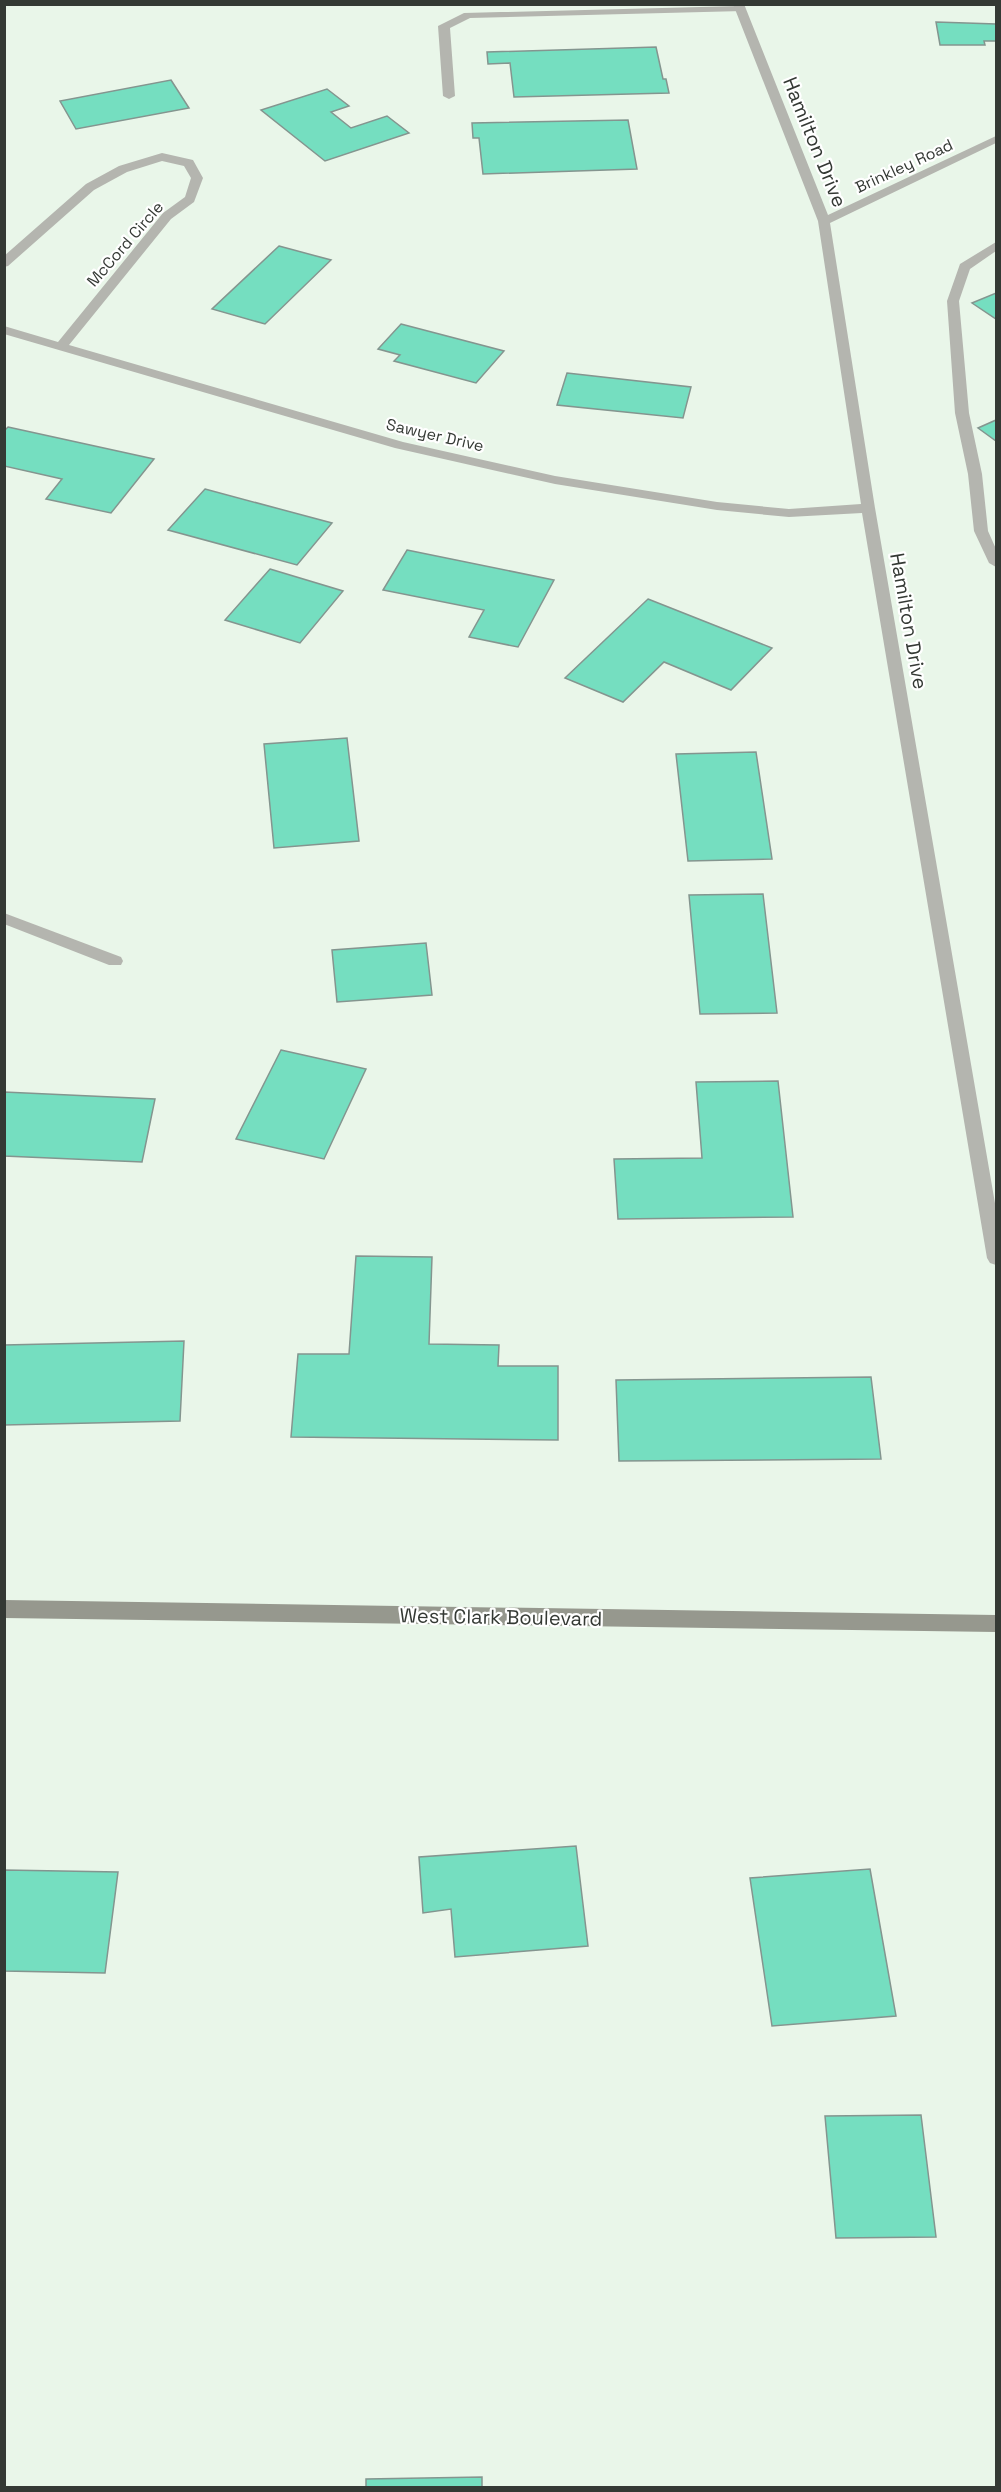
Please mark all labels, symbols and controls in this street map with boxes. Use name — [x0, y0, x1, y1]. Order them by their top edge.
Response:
street label: Hamilton Drive — [777, 73, 853, 211]
street label: Brinkley Road — [852, 134, 956, 198]
street label: McCord Circle — [82, 197, 168, 291]
street label: Sawyer Drive — [384, 414, 486, 456]
street label: Hamilton Drive — [884, 551, 934, 691]
street label: West Clark Boulevard — [399, 1602, 603, 1632]

